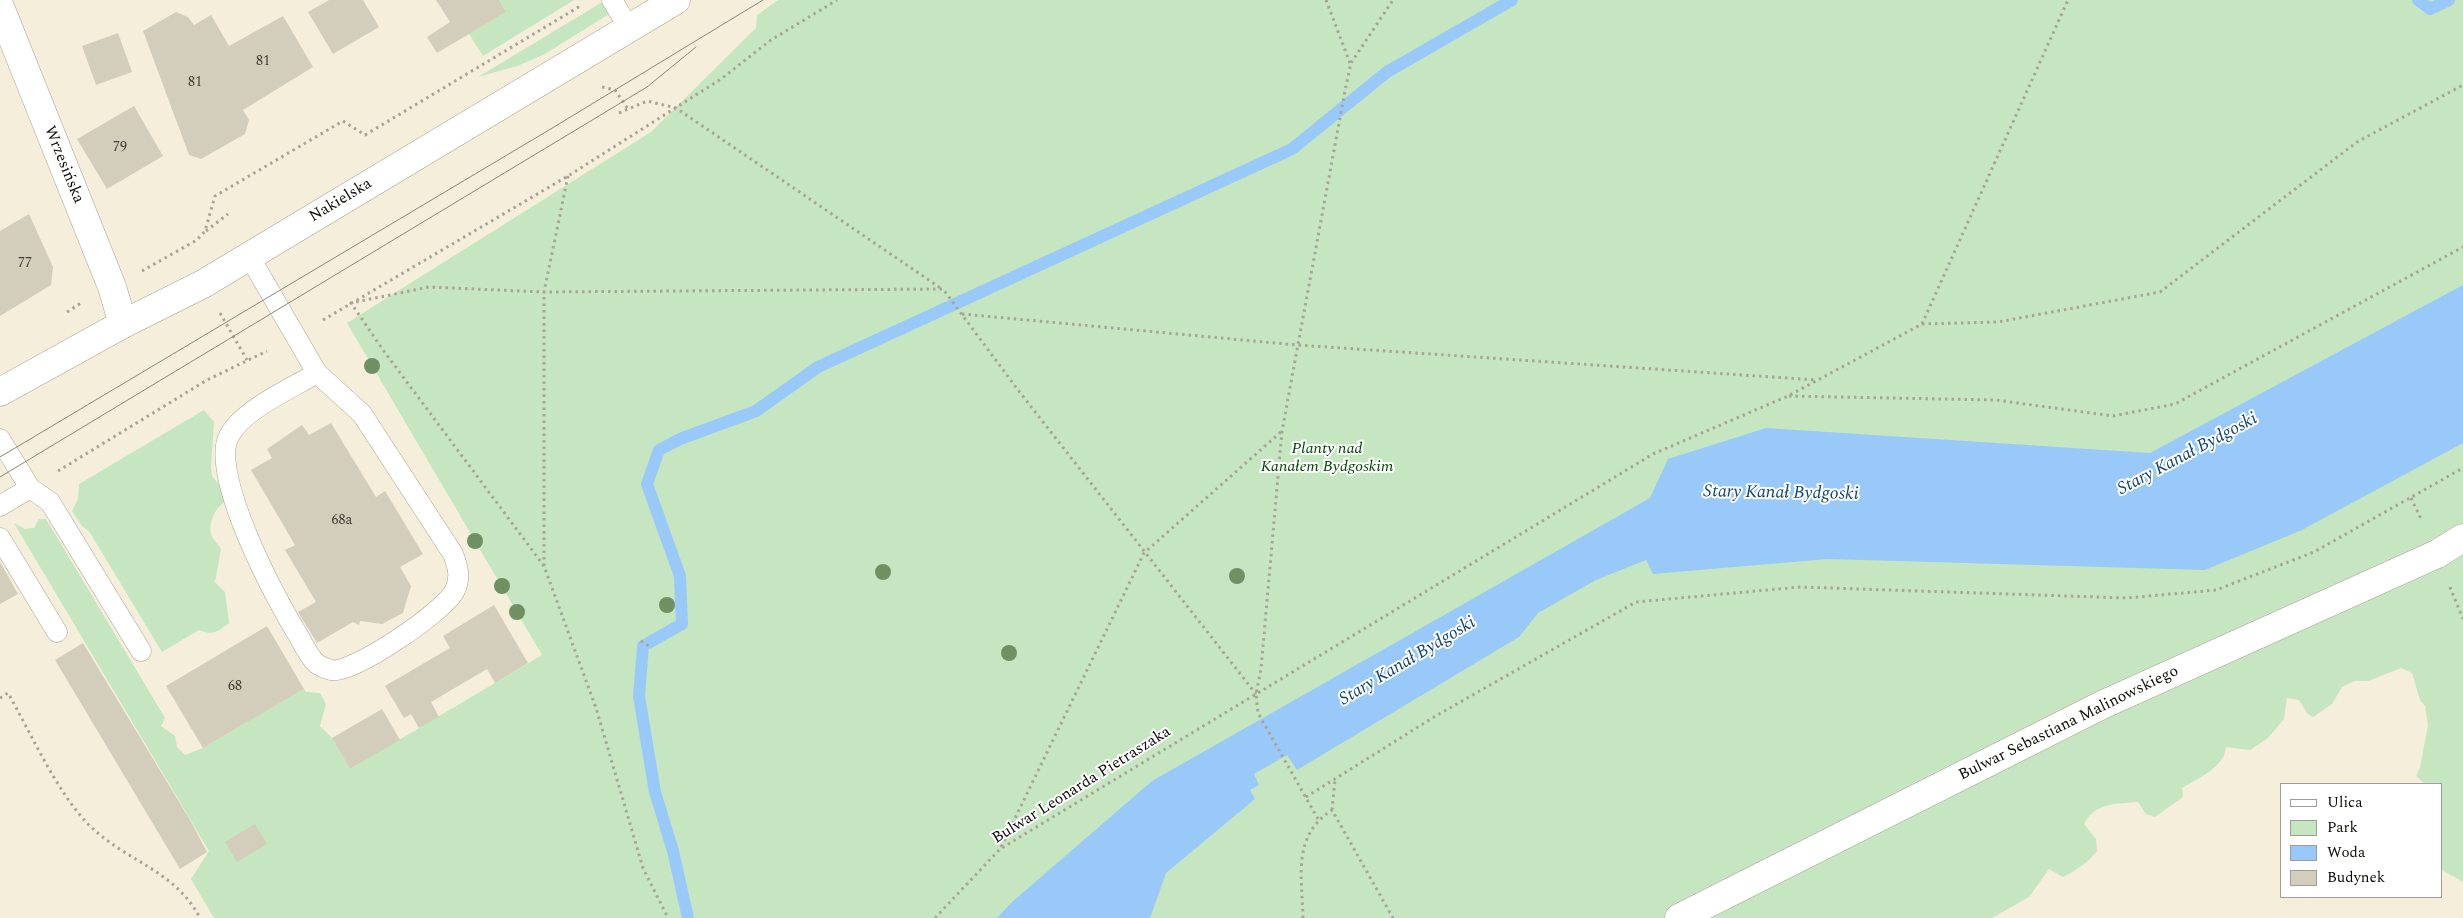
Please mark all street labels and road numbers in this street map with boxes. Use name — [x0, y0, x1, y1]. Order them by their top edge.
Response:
street label: Wrzesińska — [39, 123, 87, 207]
street label: Nakielska — [306, 175, 376, 227]
street label: Bulwar Sebastiana Malinowskiego — [1956, 662, 2182, 786]
street label: Bulwar Leonarda Pietraszaka — [989, 723, 1175, 849]

